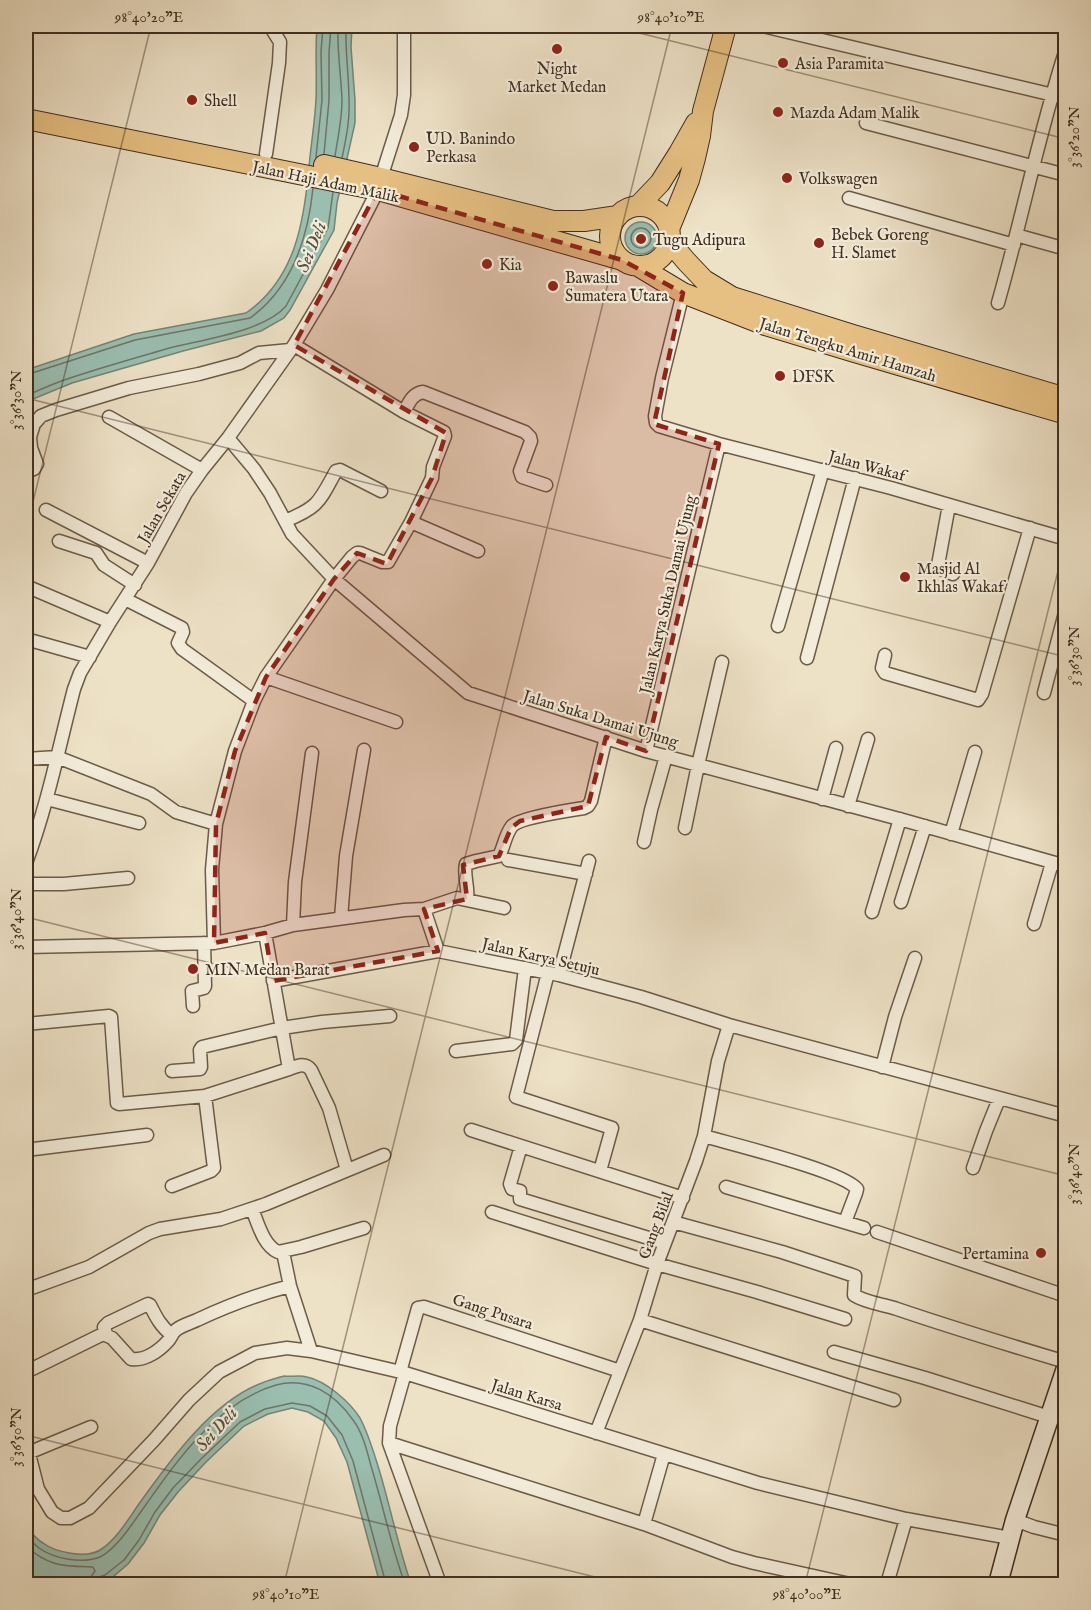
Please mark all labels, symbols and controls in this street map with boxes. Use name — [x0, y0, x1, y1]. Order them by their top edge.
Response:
text: 98°40'20"E — [114, 8, 183, 27]
text: 98°40'10"E — [637, 8, 704, 27]
marker: Night Market Medan — [550, 42, 564, 56]
place label: Asia Paramita — [794, 55, 884, 75]
marker: Asia Paramita — [776, 56, 790, 70]
place label: Night Market Medan — [508, 60, 607, 98]
place label: Shell — [204, 92, 237, 112]
marker: Shell — [185, 93, 199, 107]
place label: Mazda Adam Malik — [790, 104, 920, 124]
marker: Mazda Adam Malik — [771, 105, 785, 119]
text: 3°36'20"N — [1065, 106, 1084, 168]
place label: UD. Banindo Perkasa — [426, 130, 515, 168]
marker: UD. Banindo Perkasa — [407, 140, 421, 154]
street label: Jalan Haji Adam Malik — [248, 157, 401, 208]
place label: Volkswagen — [798, 170, 878, 190]
marker: Volkswagen — [780, 171, 794, 185]
water label: Sei Deli — [292, 217, 334, 276]
place label: Bebek Goreng H. Slamet — [831, 226, 929, 264]
place label: Tugu Adipura — [653, 231, 745, 251]
marker: Tugu Adipura — [634, 232, 648, 246]
marker: Bebek Goreng H. Slamet — [812, 236, 826, 250]
place label: Kia — [499, 256, 522, 276]
marker: Kia — [480, 257, 494, 271]
place label: Bawaslu Sumatera Utara — [565, 269, 668, 307]
marker: Bawaslu Sumatera Utara — [546, 279, 560, 293]
street label: Jalan Tengku Amir Hamzah — [755, 314, 939, 388]
place label: DFSK — [792, 368, 835, 388]
marker: DFSK — [773, 369, 787, 383]
text: 3°36'30"N — [7, 370, 26, 430]
street label: Jalan Wakaf — [824, 447, 910, 488]
street label: Jalan Sekata — [133, 468, 191, 549]
street label: Jalan Karya Suka Damai Ujung — [636, 492, 702, 698]
place label: Masjid Al Ikhlas Wakaf — [917, 560, 1007, 598]
marker: Masjid Al Ikhlas Wakaf — [898, 570, 912, 584]
text: 3°36'30"N — [1065, 626, 1084, 686]
street label: Jalan Suka Damai Ujung — [518, 686, 681, 753]
text: 3°36'40"N — [7, 888, 26, 950]
street label: Jalan Karya Setuju — [478, 934, 601, 981]
place label: MIN Medan Barat — [205, 961, 330, 981]
marker: MIN Medan Barat — [186, 962, 200, 976]
text: 3°36'40"N — [1065, 1143, 1084, 1205]
street label: Gang Bilal — [635, 1188, 679, 1262]
place label: Pertamina — [962, 1245, 1029, 1265]
marker: Pertamina — [1034, 1246, 1048, 1260]
street label: Gang Pusara — [450, 1291, 535, 1335]
street label: Jalan Karsa — [487, 1375, 564, 1416]
water label: Sei Deli — [191, 1401, 244, 1457]
text: 3°36'50"N — [7, 1407, 26, 1467]
text: 98°40'10"E — [252, 1585, 319, 1604]
text: 98°40'00"E — [772, 1585, 841, 1604]

